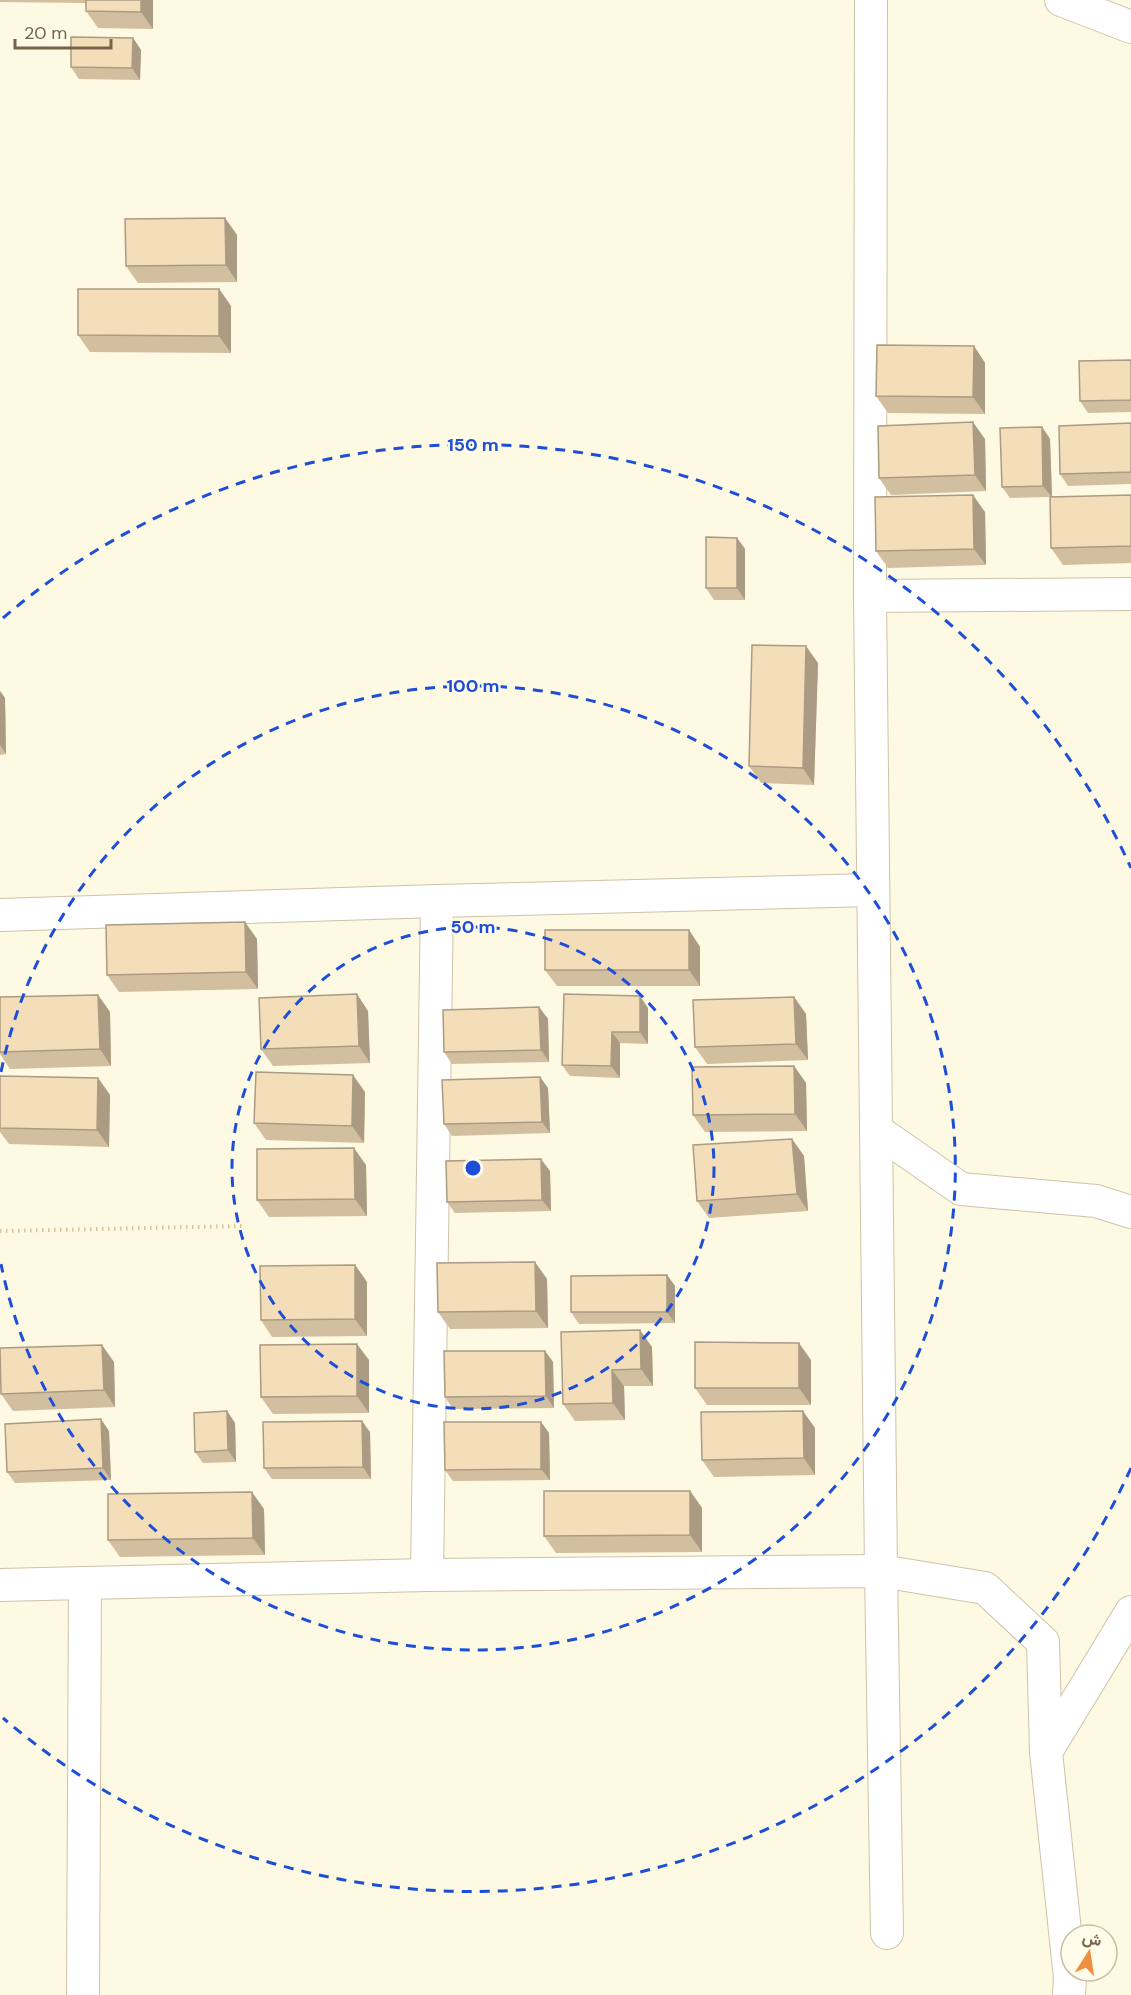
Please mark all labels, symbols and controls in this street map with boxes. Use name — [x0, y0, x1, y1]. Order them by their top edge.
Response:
scale bar — [15, 12, 111, 50]
text: 20 m — [24, 21, 67, 45]
text: 150 m — [447, 433, 499, 457]
text: 100 m — [446, 674, 500, 698]
text: 50 m — [450, 915, 496, 939]
centre of rings — [463, 1158, 483, 1178]
north arrow — [1059, 1923, 1119, 1983]
text: ش — [1080, 1927, 1104, 1951]

